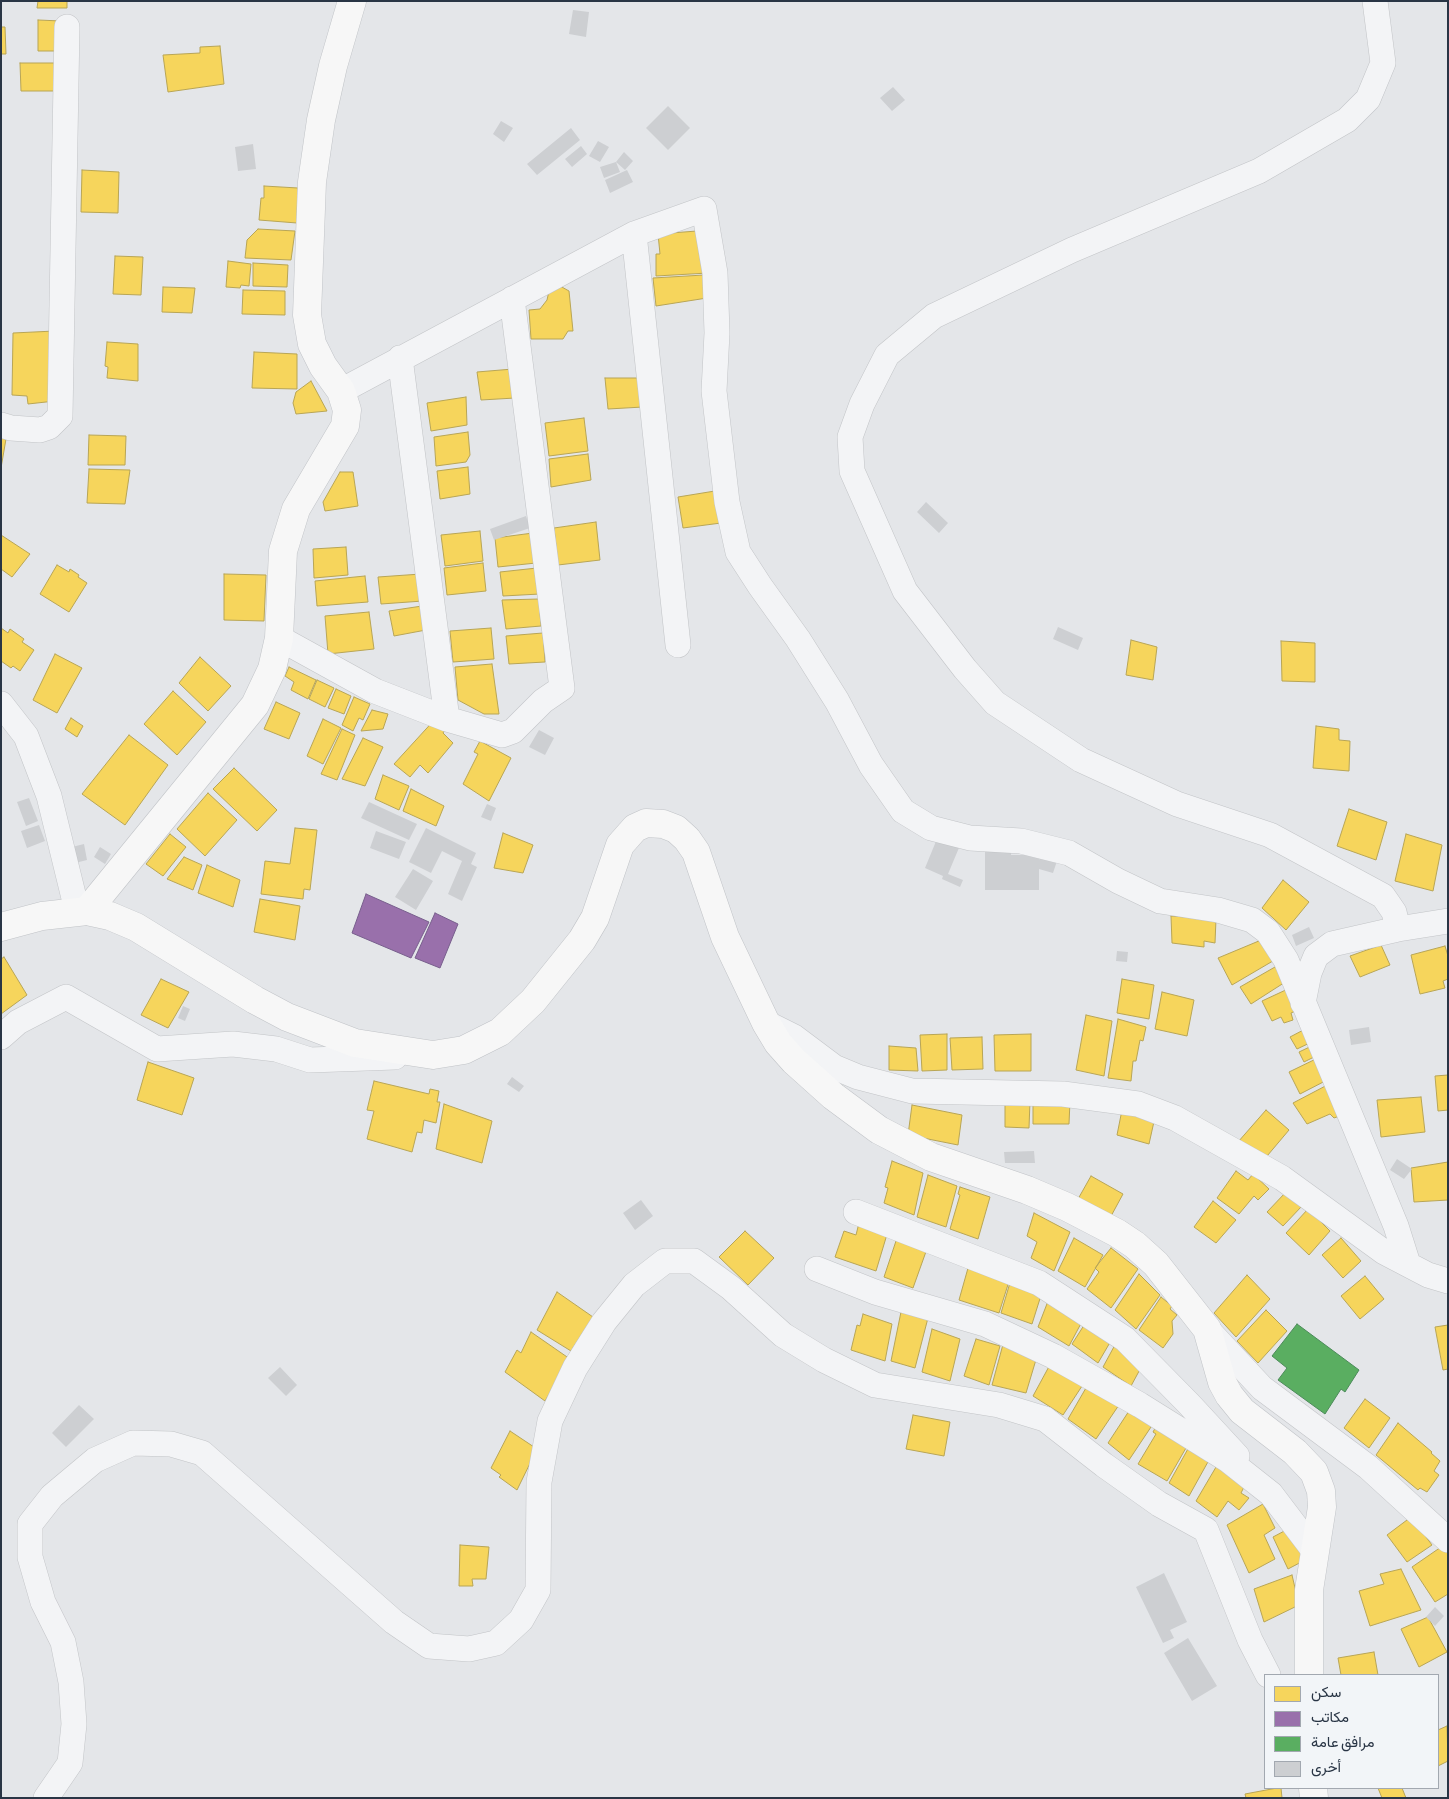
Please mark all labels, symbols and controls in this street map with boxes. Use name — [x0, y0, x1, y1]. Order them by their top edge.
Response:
legend — [1264, 1674, 1439, 1789]
text: سكن — [1311, 1685, 1341, 1700]
text: مكاتب — [1311, 1710, 1349, 1725]
text: مرافق عامة — [1311, 1735, 1374, 1750]
text: أخرى — [1311, 1760, 1341, 1775]

